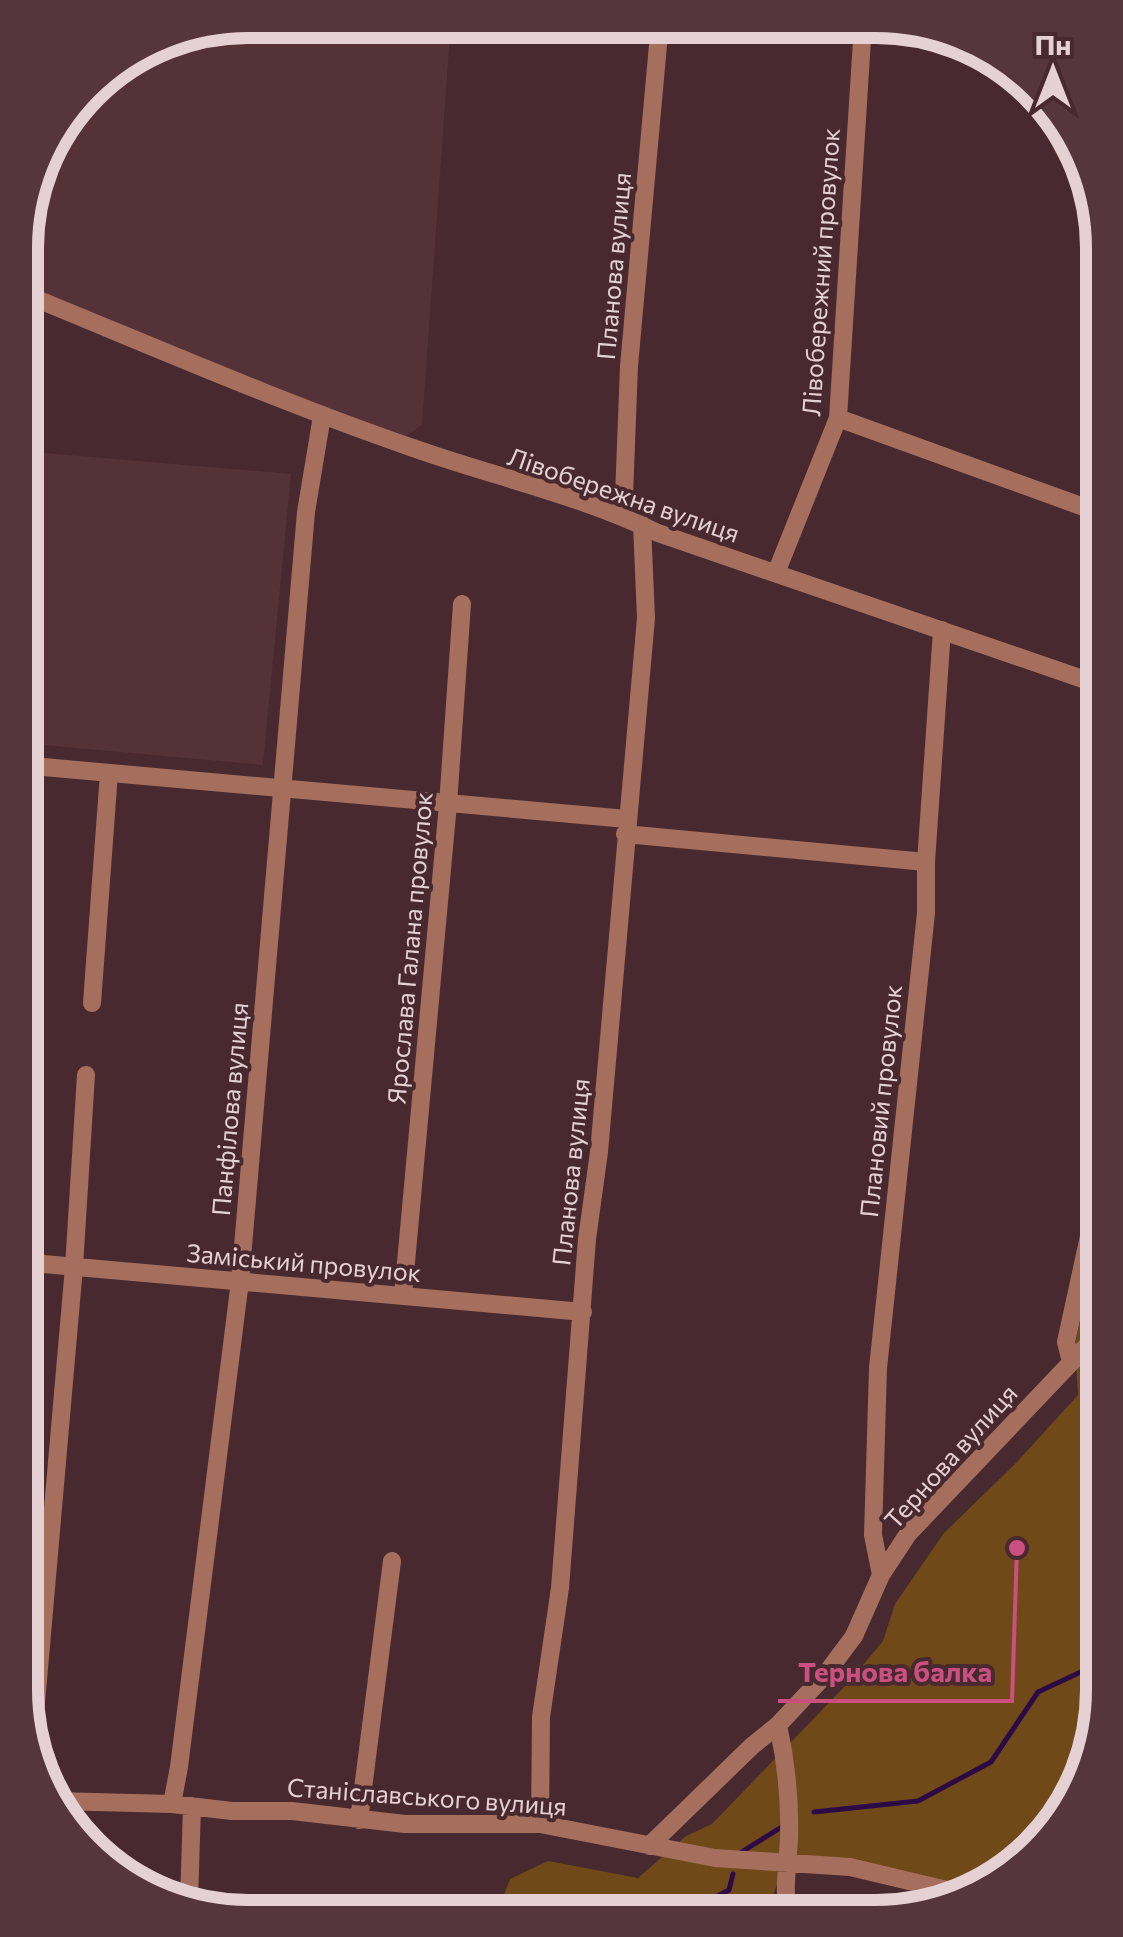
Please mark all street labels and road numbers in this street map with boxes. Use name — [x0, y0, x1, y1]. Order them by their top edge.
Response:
street label: Лівобережний провулок — [795, 127, 845, 417]
street label: Планова вулиця — [590, 171, 636, 361]
street label: Лівобережна вулиця — [504, 440, 744, 548]
street label: Ярослава Галана провулок — [380, 791, 438, 1105]
street label: Плановий провулок — [853, 983, 907, 1219]
street label: Панфілова вулиця — [205, 1001, 253, 1217]
street label: Планова вулиця — [545, 1077, 595, 1267]
street label: Заміський провулок — [185, 1237, 423, 1287]
street label: Тернова вулиця — [877, 1378, 1023, 1534]
street label: Станіславського вулиця — [286, 1771, 568, 1821]

